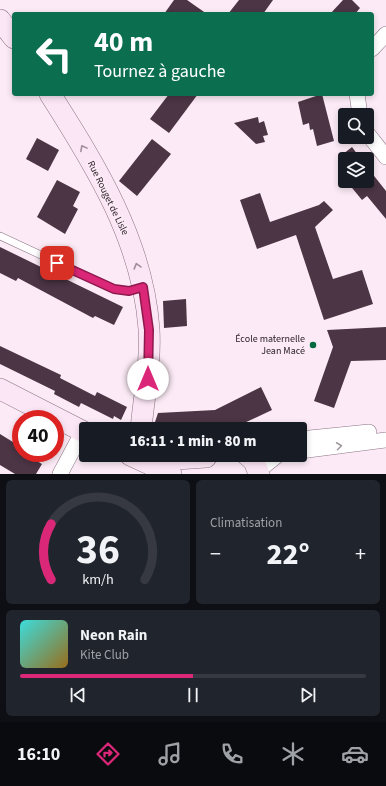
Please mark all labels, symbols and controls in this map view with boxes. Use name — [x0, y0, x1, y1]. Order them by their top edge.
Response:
text: 40 m — [94, 22, 153, 62]
icon: left — [28, 28, 80, 80]
text: Tournez à gauche — [94, 59, 226, 84]
map controls — [338, 108, 374, 188]
button: search — [338, 108, 374, 144]
one-way arrow — [81, 145, 88, 152]
button: layers — [338, 152, 374, 188]
street label: Rue Rouget de Lisle — [84, 158, 132, 238]
pin — [40, 246, 74, 280]
icon: arrive — [46, 252, 68, 274]
one-way arrow — [133, 262, 142, 269]
place label: École maternelle Jean Macé — [235, 332, 305, 358]
marker: École maternelle Jean Macé — [308, 340, 318, 350]
position arrow — [127, 358, 169, 400]
speed limit sign: 40 — [12, 410, 64, 462]
text: 16:11 · 1 min · 80 m — [130, 431, 256, 452]
one-way arrow — [336, 442, 342, 451]
text: Climatisation — [210, 514, 282, 532]
text: 36 — [76, 520, 120, 580]
text: 22° — [266, 533, 310, 576]
text: − — [210, 538, 221, 570]
text: + — [355, 538, 366, 570]
text: km/h — [82, 569, 114, 590]
text: Neon Rain — [80, 625, 147, 646]
text: Kite Club — [80, 646, 129, 664]
icon: previous — [67, 684, 89, 706]
icon: pause — [182, 684, 204, 706]
icon: next — [297, 684, 319, 706]
icon: directions — [94, 740, 122, 768]
icon: music — [156, 740, 184, 768]
icon: phone — [218, 740, 246, 768]
icon: climate — [279, 740, 307, 768]
icon: car — [341, 740, 369, 768]
text: 16:10 — [17, 742, 60, 767]

